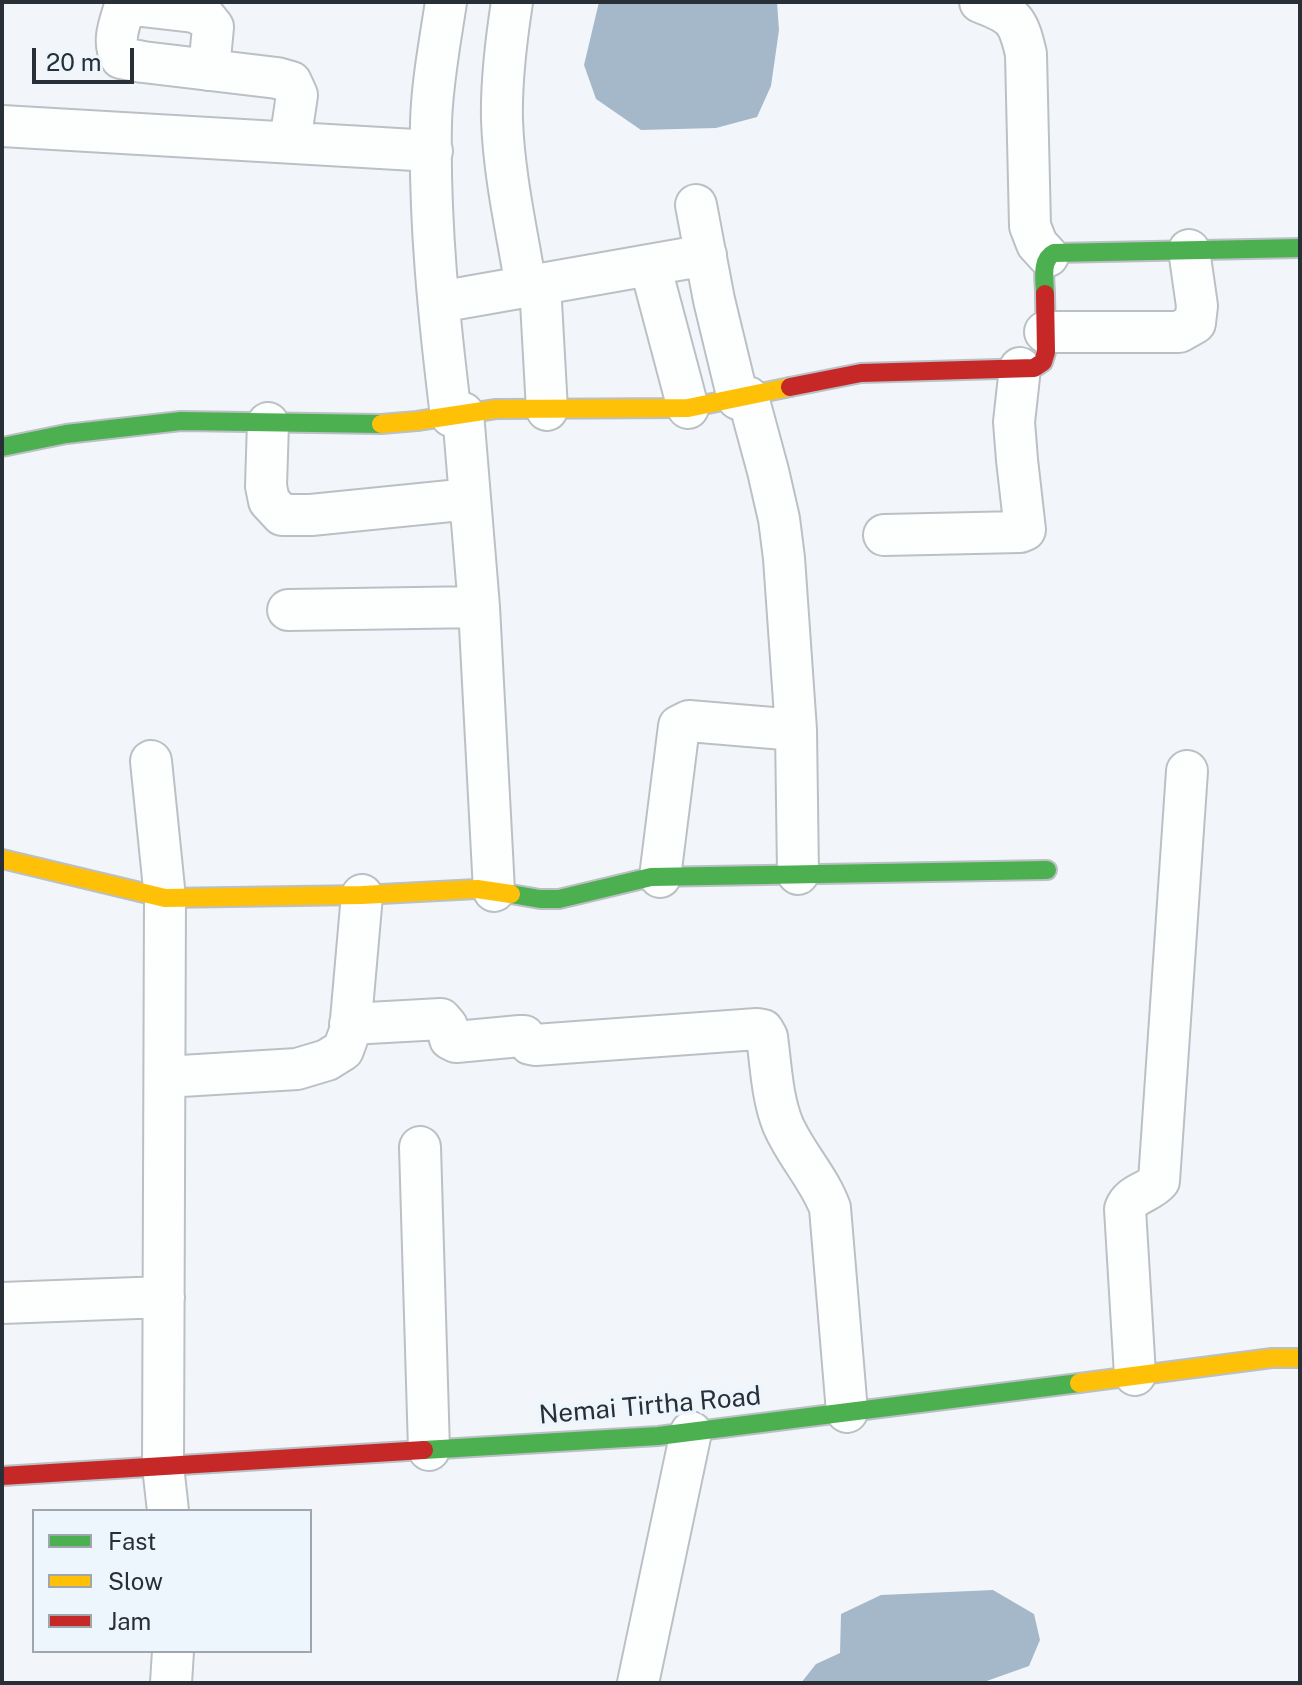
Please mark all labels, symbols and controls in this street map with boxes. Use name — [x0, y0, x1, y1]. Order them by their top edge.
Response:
scale bar — [36, 32, 138, 82]
text: 20 m — [46, 48, 102, 76]
street label: Nemai Tirtha Road — [538, 1381, 762, 1431]
legend — [32, 1509, 312, 1653]
text: Fast — [108, 1527, 156, 1555]
text: Slow — [108, 1567, 163, 1595]
text: Jam — [108, 1607, 151, 1635]

